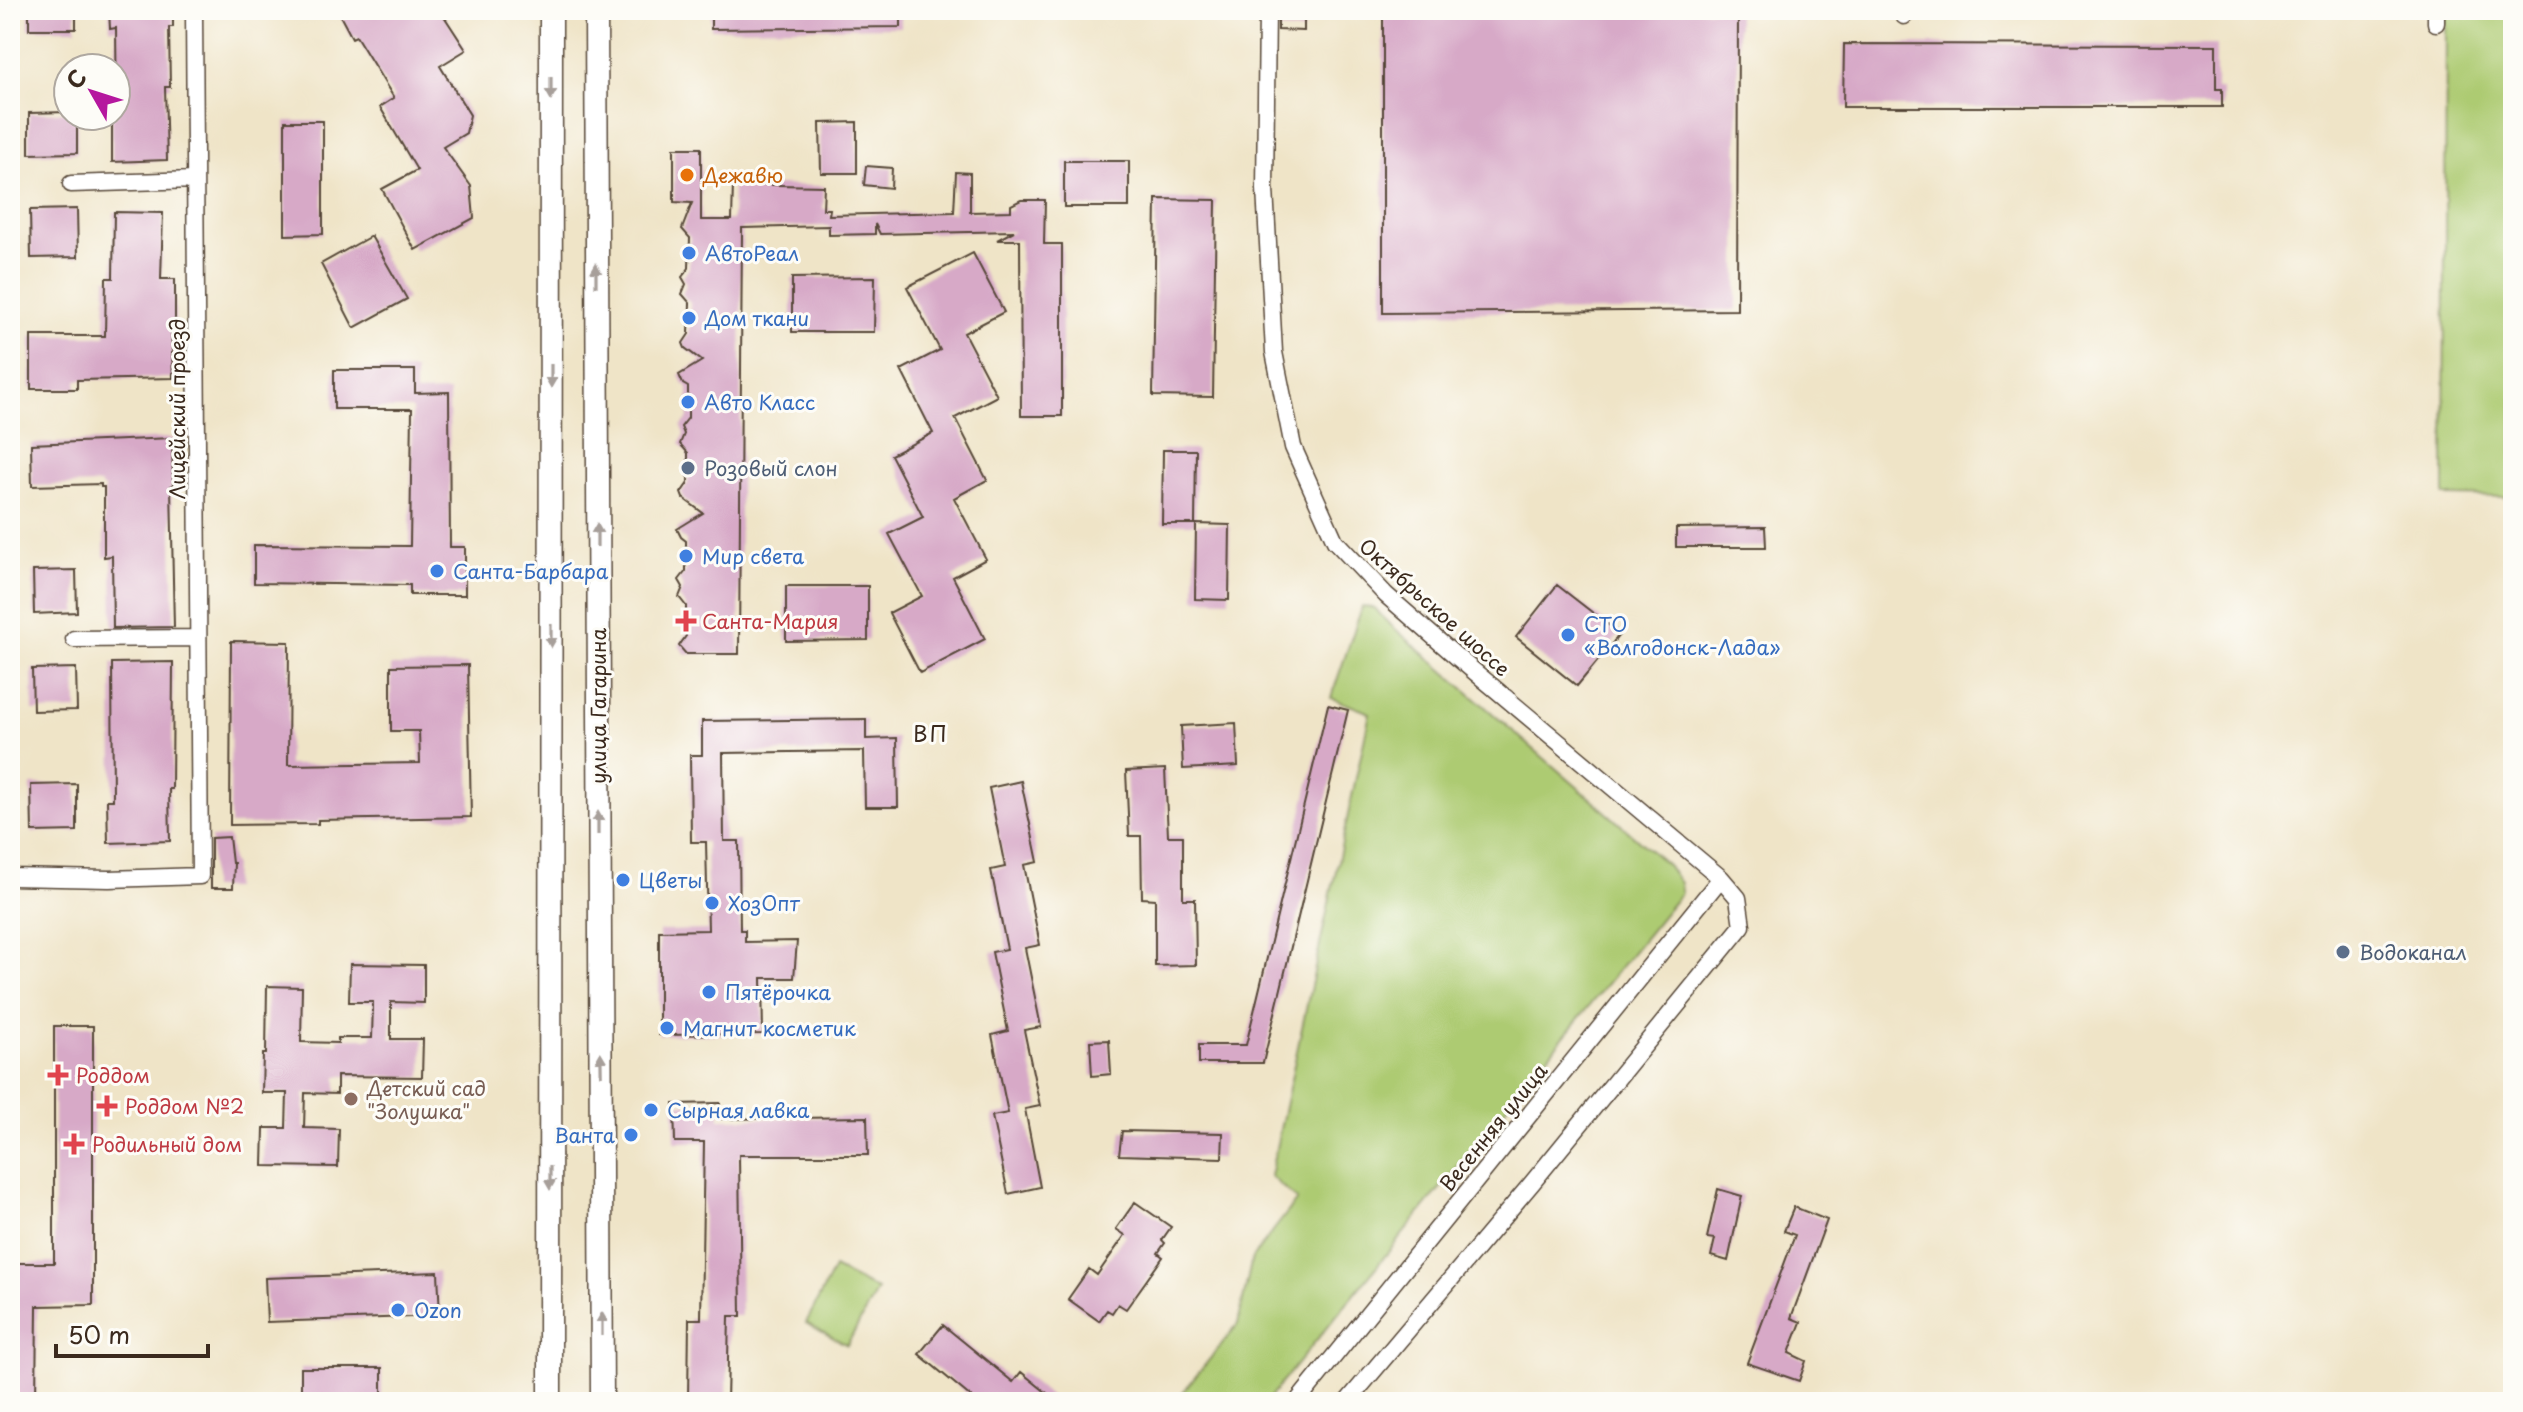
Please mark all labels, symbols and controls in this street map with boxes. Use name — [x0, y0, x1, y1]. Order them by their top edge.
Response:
north arrow — [52, 52, 132, 132]
text: С — [57, 62, 93, 95]
one-way arrow — [545, 76, 557, 101]
place label: Дежавю — [702, 160, 783, 190]
marker: Дежавю — [678, 166, 696, 184]
place label: АвтоРеал — [705, 238, 799, 268]
marker: АвтоРеал — [680, 244, 698, 262]
one-way arrow — [590, 262, 602, 287]
place label: Дом ткани — [704, 303, 809, 333]
marker: Дом ткани — [680, 309, 698, 327]
street label: Лицейский проезд — [162, 319, 192, 499]
one-way arrow — [545, 364, 557, 389]
place label: Авто Класс — [704, 387, 815, 417]
marker: Авто Класс — [679, 393, 697, 411]
place label: Розовый слон — [704, 453, 838, 483]
marker: Розовый слон — [679, 459, 697, 477]
one-way arrow — [591, 522, 603, 547]
street label: Октябрьское шоссе — [1353, 531, 1517, 683]
place label: Мир света — [702, 541, 805, 571]
marker: Мир света — [677, 547, 695, 565]
place label: Санта-Барбара — [453, 556, 609, 586]
marker: Санта-Барбара — [428, 562, 446, 580]
place label: Санта-Мария — [702, 606, 839, 636]
place label: СТО «Волгодонск-Лада» — [1584, 609, 1780, 662]
marker: Санта-Мария — [677, 612, 695, 630]
one-way arrow — [545, 624, 557, 649]
marker: СТО «Волгодонск-Лада» — [1559, 626, 1577, 644]
street label: улица Гагарина — [583, 628, 613, 784]
district label: ВП — [913, 716, 949, 749]
one-way arrow — [592, 810, 604, 835]
place label: Цветы — [639, 865, 702, 895]
marker: Цветы — [614, 871, 632, 889]
place label: ХозОпт — [728, 888, 801, 918]
marker: ХозОпт — [703, 894, 721, 912]
place label: Водоканал — [2359, 937, 2467, 967]
marker: Водоканал — [2334, 943, 2352, 961]
place label: Пятёрочка — [725, 977, 831, 1007]
marker: Пятёрочка — [700, 983, 718, 1001]
place label: Магнит косметик — [683, 1013, 856, 1043]
marker: Магнит косметик — [658, 1019, 676, 1037]
one-way arrow — [595, 1051, 607, 1076]
street label: Весенняя улица — [1432, 1056, 1554, 1197]
place label: Роддом — [76, 1060, 150, 1090]
marker: Роддом — [47, 1064, 69, 1086]
place label: Детский сад "Золушка" — [366, 1073, 486, 1126]
marker: Детский сад "Золушка" — [342, 1090, 360, 1108]
place label: Роддом №2 — [125, 1091, 244, 1121]
marker: Роддом №2 — [96, 1095, 118, 1117]
place label: Сырная лавка — [667, 1095, 810, 1125]
marker: Сырная лавка — [642, 1101, 660, 1119]
place label: Ванта — [554, 1120, 616, 1150]
marker: Ванта — [622, 1126, 640, 1144]
place label: Родильный дом — [92, 1129, 242, 1159]
marker: Родильный дом — [63, 1133, 85, 1155]
one-way arrow — [544, 1166, 556, 1191]
place label: Ozon — [414, 1295, 462, 1325]
marker: Ozon — [389, 1301, 407, 1319]
scale bar — [56, 1308, 208, 1358]
one-way arrow — [596, 1311, 608, 1336]
text: 50 m — [68, 1316, 130, 1352]

